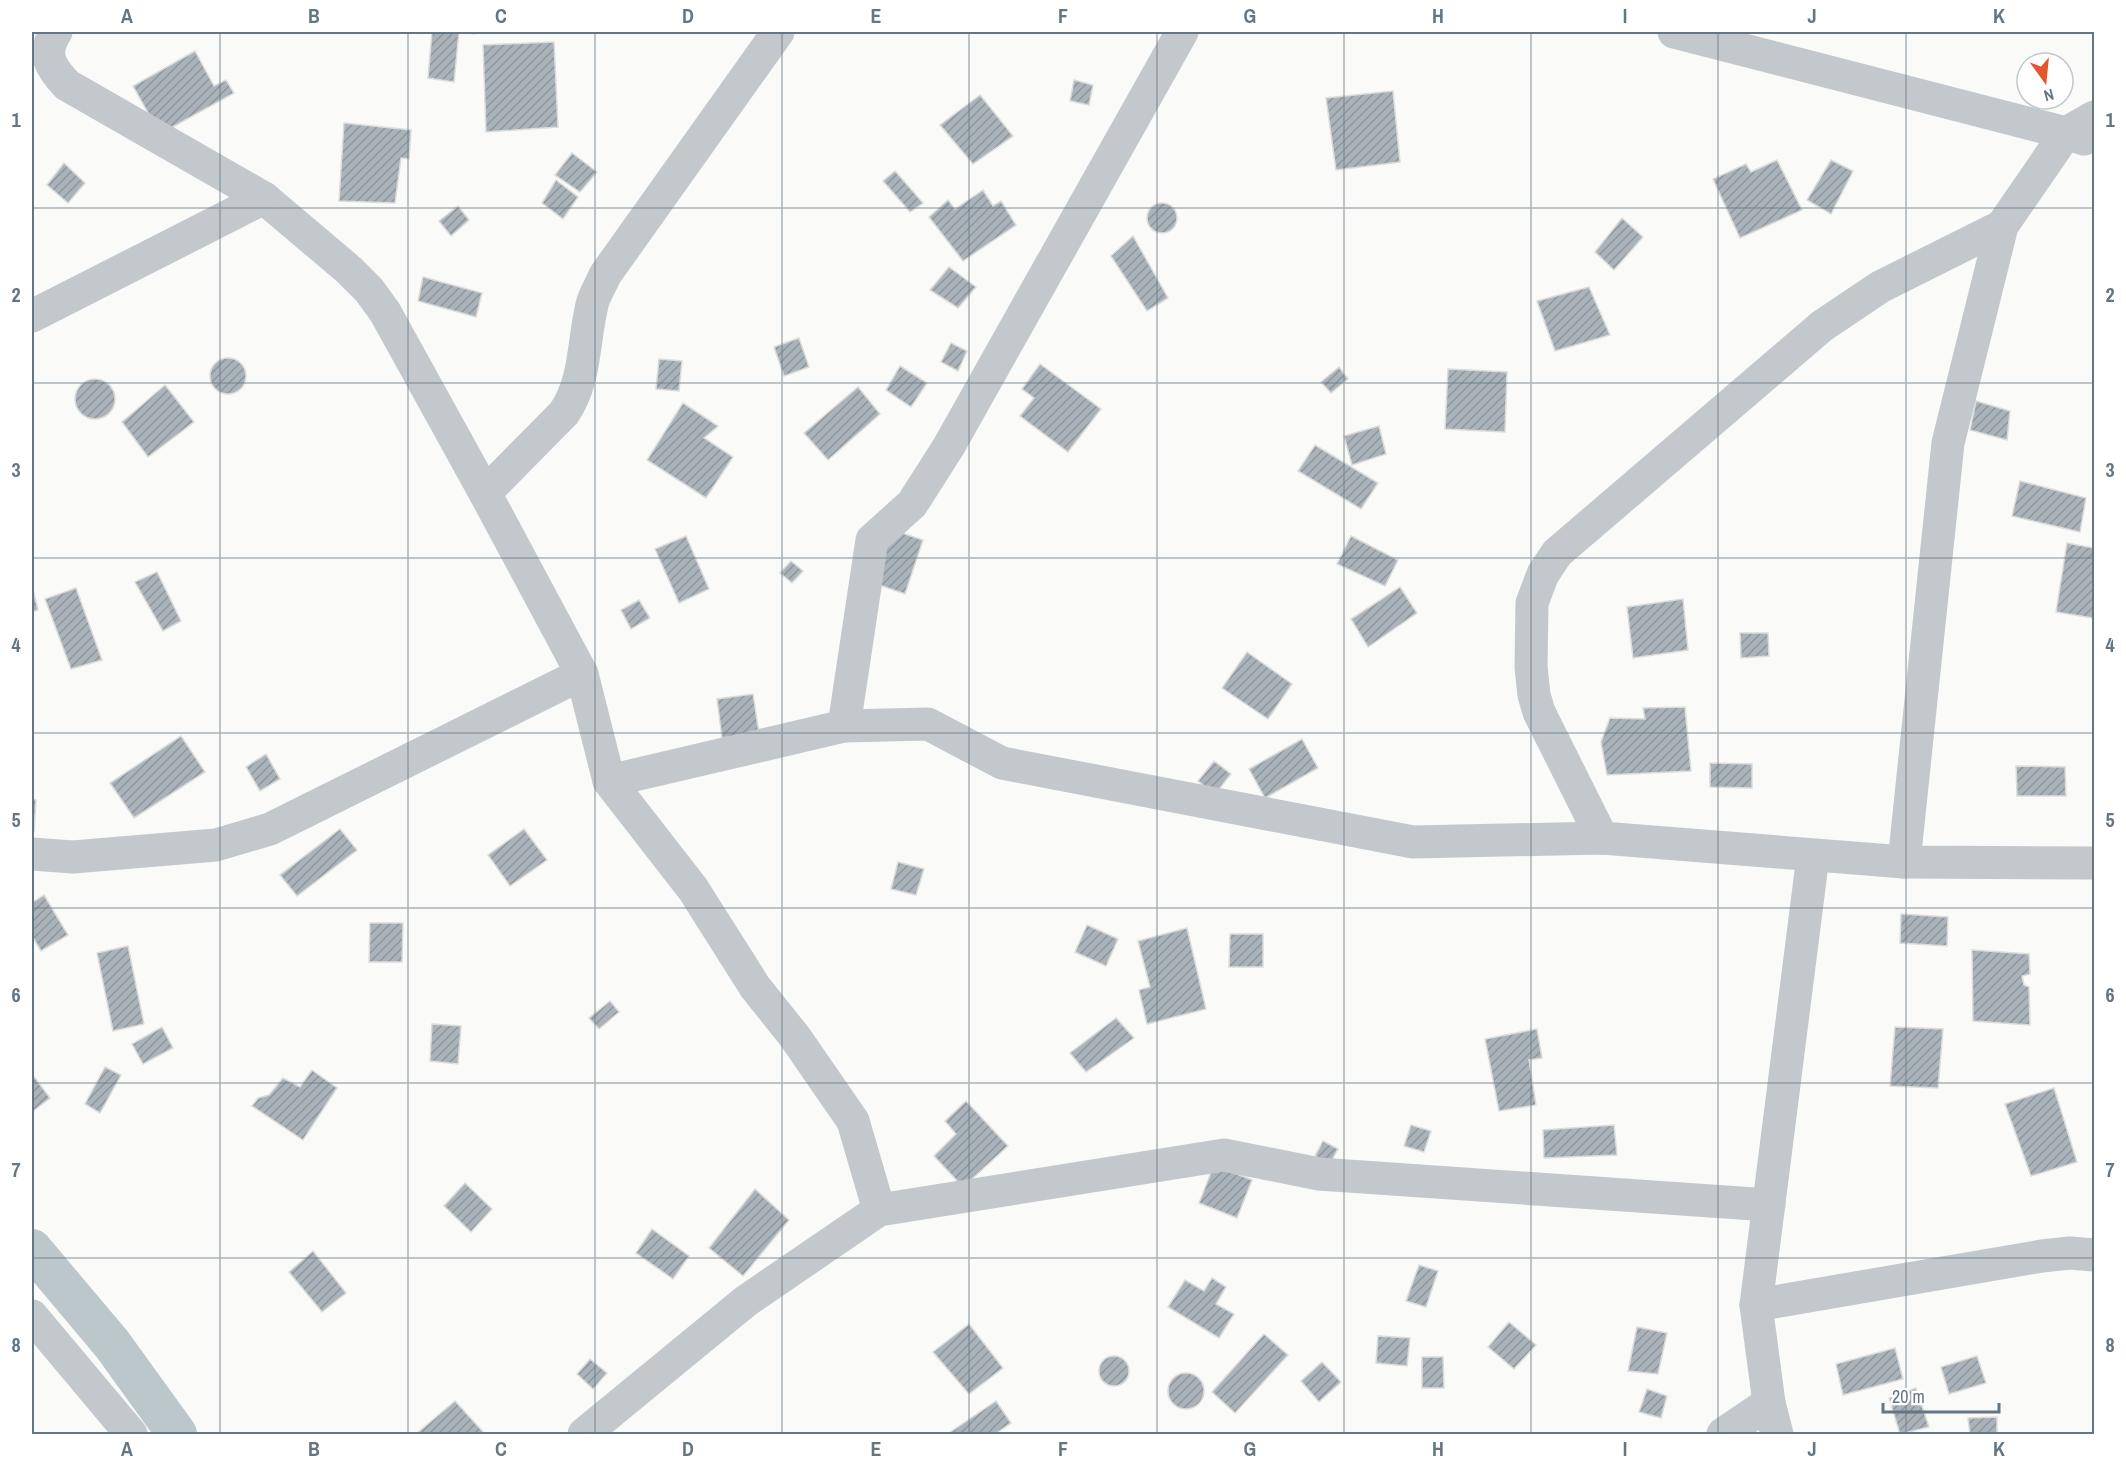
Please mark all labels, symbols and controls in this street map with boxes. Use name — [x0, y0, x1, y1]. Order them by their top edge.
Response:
text: A — [121, 2, 133, 29]
text: B — [308, 2, 320, 29]
text: C — [495, 2, 507, 29]
text: D — [682, 2, 694, 29]
text: E — [871, 2, 882, 29]
text: F — [1058, 2, 1068, 29]
text: G — [1244, 2, 1256, 29]
text: H — [1432, 2, 1444, 29]
text: I — [1623, 2, 1627, 29]
text: J — [1807, 2, 1817, 29]
text: K — [1993, 2, 2005, 29]
north arrow — [2015, 51, 2075, 111]
text: N — [2041, 84, 2056, 107]
text: 1 — [11, 106, 21, 133]
text: 1 — [2105, 106, 2115, 133]
text: 2 — [11, 281, 21, 308]
text: 2 — [2105, 281, 2115, 308]
text: 3 — [11, 456, 21, 483]
text: 3 — [2105, 456, 2115, 483]
text: 4 — [11, 631, 21, 658]
text: 4 — [2105, 631, 2115, 658]
text: 5 — [11, 806, 21, 833]
text: 5 — [2105, 806, 2115, 833]
text: 6 — [11, 981, 21, 1008]
text: 6 — [2105, 981, 2115, 1008]
text: 7 — [11, 1156, 21, 1183]
text: 7 — [2105, 1156, 2115, 1183]
text: 8 — [11, 1331, 21, 1358]
text: 8 — [2105, 1331, 2115, 1358]
scale bar — [1883, 1376, 1998, 1414]
text: 20 m — [1892, 1384, 1925, 1409]
text: A — [121, 1435, 133, 1462]
text: B — [308, 1435, 320, 1462]
text: C — [495, 1435, 507, 1462]
text: D — [682, 1435, 694, 1462]
text: E — [871, 1435, 882, 1462]
text: F — [1058, 1435, 1068, 1462]
text: G — [1244, 1435, 1256, 1462]
text: H — [1432, 1435, 1444, 1462]
text: I — [1623, 1435, 1627, 1462]
text: J — [1807, 1435, 1817, 1462]
text: K — [1993, 1435, 2005, 1462]

